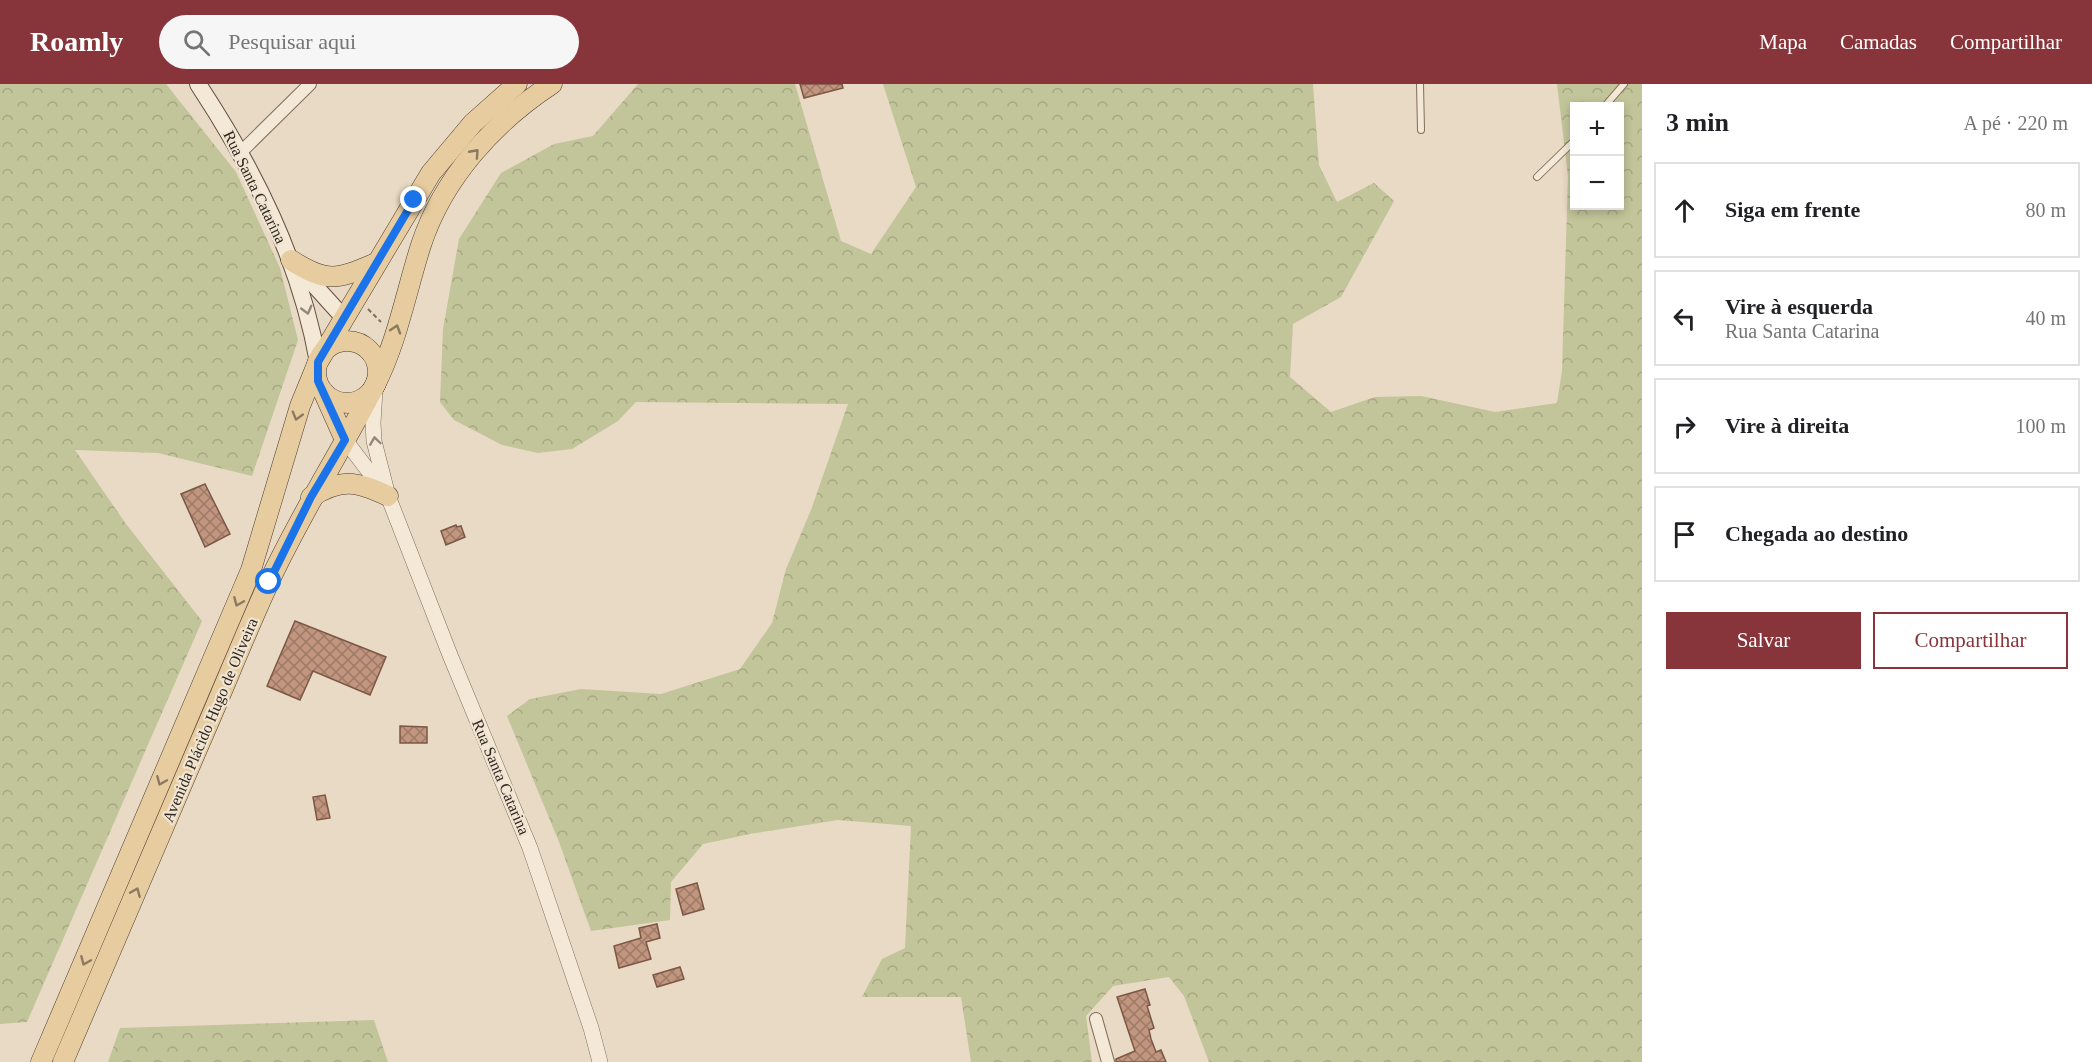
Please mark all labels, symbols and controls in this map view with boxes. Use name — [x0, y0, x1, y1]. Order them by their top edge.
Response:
search box — [159, 15, 579, 69]
text: Roamly — [30, 26, 123, 57]
icon: search — [180, 26, 213, 59]
text: Pesquisar aqui — [228, 29, 356, 54]
text: Mapa — [1759, 30, 1807, 54]
text: Camadas — [1840, 30, 1917, 54]
text: Compartilhar — [1950, 30, 2062, 54]
map controls — [1570, 102, 1624, 210]
button: + — [1570, 102, 1624, 156]
text: 3 min — [1666, 108, 1729, 137]
text: A pé · 220 m — [1964, 112, 2068, 134]
street label: Rua Santa Catarina — [220, 128, 290, 246]
one-way arrow — [468, 149, 479, 160]
button: − — [1570, 156, 1624, 210]
route end — [400, 186, 426, 212]
icon: ahead — [1668, 194, 1701, 227]
text: Siga em frente — [1725, 197, 1860, 222]
text: 80 m — [2025, 199, 2066, 221]
text: Vire à esquerda — [1725, 294, 1873, 319]
icon: left — [1668, 302, 1701, 335]
one-way arrow — [300, 304, 312, 315]
text: 40 m — [2025, 307, 2066, 329]
text: Rua Santa Catarina — [1725, 320, 1879, 342]
one-way arrow — [389, 324, 401, 335]
one-way arrow — [292, 410, 304, 421]
icon: right — [1668, 410, 1701, 443]
text: Vire à direita — [1725, 413, 1849, 438]
text: 100 m — [2015, 415, 2066, 437]
one-way arrow — [369, 436, 381, 445]
icon: arrive — [1668, 518, 1701, 551]
text: Chegada ao destino — [1725, 521, 1908, 546]
route start — [255, 568, 281, 594]
one-way arrow — [233, 596, 245, 607]
button: Salvar — [1666, 612, 1861, 669]
button: Compartilhar — [1873, 612, 2068, 669]
street label: Avenida Plácido Hugo de Oliveira — [159, 615, 262, 825]
street label: Rua Santa Catarina — [469, 717, 533, 837]
one-way arrow — [157, 775, 169, 786]
one-way arrow — [129, 888, 141, 899]
one-way arrow — [80, 954, 92, 965]

